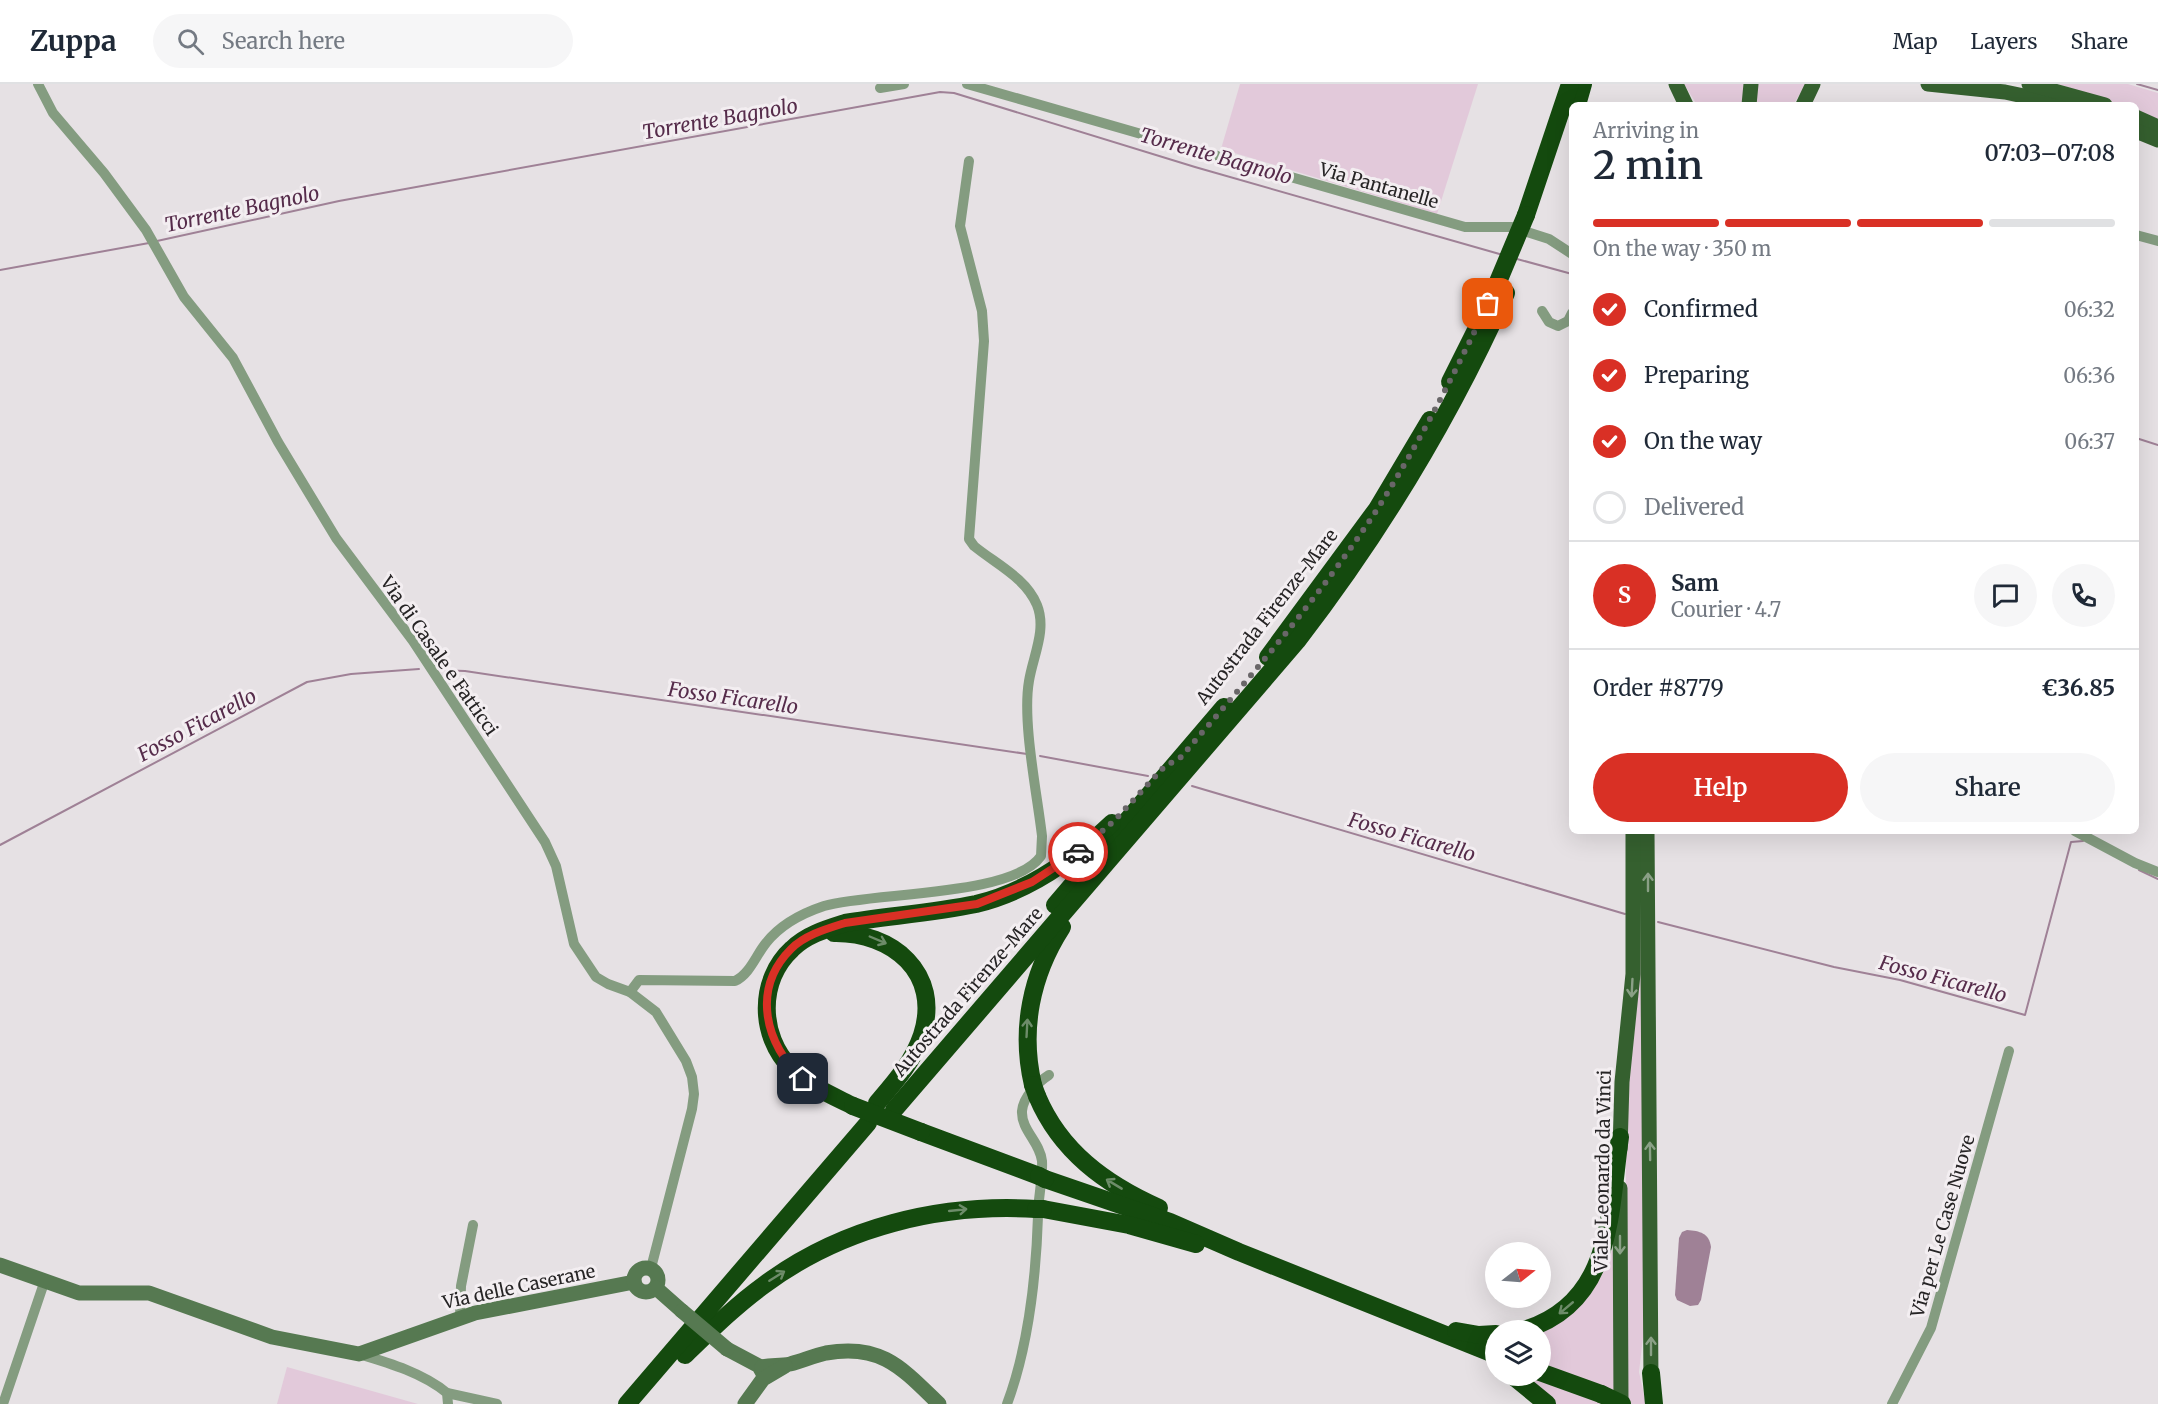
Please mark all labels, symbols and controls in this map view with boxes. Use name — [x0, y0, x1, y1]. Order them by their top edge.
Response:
search box — [153, 14, 573, 68]
text: Zuppa — [30, 23, 117, 59]
icon: search — [174, 25, 207, 58]
text: Search here — [222, 27, 345, 55]
text: Map — [1893, 28, 1938, 55]
text: Layers — [1971, 28, 2038, 55]
text: Share — [2071, 28, 2128, 55]
water label: Torrente Bagnolo — [640, 93, 800, 144]
text: Arriving in — [1593, 118, 1699, 143]
water label: Torrente Bagnolo — [1137, 122, 1295, 189]
text: 07:03–07:08 — [1985, 139, 2115, 167]
text: 2 min — [1593, 141, 1703, 190]
street label: Via Pantanelle — [1316, 157, 1441, 213]
water label: Torrente Bagnolo — [162, 180, 321, 237]
text: On the way · 350 m — [1593, 236, 1771, 261]
pin — [1462, 278, 1513, 329]
icon: bag — [1471, 287, 1504, 320]
icon: check — [1593, 293, 1626, 326]
text: Confirmed — [1644, 295, 1758, 323]
text: 06:32 — [2064, 297, 2115, 322]
icon: check — [1593, 359, 1626, 392]
text: Preparing — [1644, 361, 1749, 389]
text: 06:36 — [2063, 363, 2115, 388]
icon: check — [1593, 425, 1626, 458]
text: On the way — [1644, 427, 1762, 455]
text: 06:37 — [2064, 429, 2115, 454]
text: Delivered — [1644, 493, 1744, 521]
street label: Autostrada Firenze-Mare — [1190, 524, 1342, 710]
button: chat — [1974, 564, 2037, 627]
button: phone — [2052, 564, 2115, 627]
text: Sam — [1671, 569, 1719, 597]
street label: Via di Casale e Fatticci — [375, 571, 503, 740]
text: S — [1618, 581, 1631, 609]
text: Courier · 4.7 — [1671, 597, 1781, 622]
text: Order #8779 — [1593, 674, 1724, 702]
text: €36.85 — [2041, 674, 2115, 702]
water label: Fosso Ficarello — [665, 676, 800, 719]
water label: Fosso Ficarello — [132, 683, 260, 767]
button: Help — [1593, 753, 1848, 822]
button: Share — [1860, 753, 2115, 822]
water label: Fosso Ficarello — [1345, 806, 1479, 867]
courier — [1048, 822, 1108, 882]
icon: car — [1062, 836, 1095, 869]
one-way arrow — [1642, 873, 1654, 893]
street label: Autostrada Firenze-Mare — [887, 902, 1047, 1082]
one-way arrow — [868, 935, 886, 946]
water label: Fosso Ficarello — [1876, 949, 2010, 1008]
one-way arrow — [1627, 977, 1638, 997]
one-way arrow — [1022, 1018, 1033, 1038]
pin — [777, 1053, 828, 1104]
icon: home — [786, 1062, 819, 1095]
street label: Viale Leonardo da Vinci — [1589, 1069, 1616, 1273]
street label: Via per Le Case Nuove — [1905, 1132, 1980, 1321]
one-way arrow — [1644, 1141, 1656, 1161]
one-way arrow — [1106, 1178, 1123, 1190]
one-way arrow — [948, 1204, 968, 1215]
one-way arrow — [1615, 1234, 1626, 1254]
north arrow — [1485, 1242, 1551, 1308]
map controls — [1485, 1242, 1551, 1386]
street label: Via delle Caserane — [439, 1259, 597, 1314]
one-way arrow — [768, 1270, 785, 1282]
one-way arrow — [1558, 1302, 1574, 1315]
button: layers — [1485, 1320, 1551, 1386]
one-way arrow — [1645, 1336, 1657, 1356]

